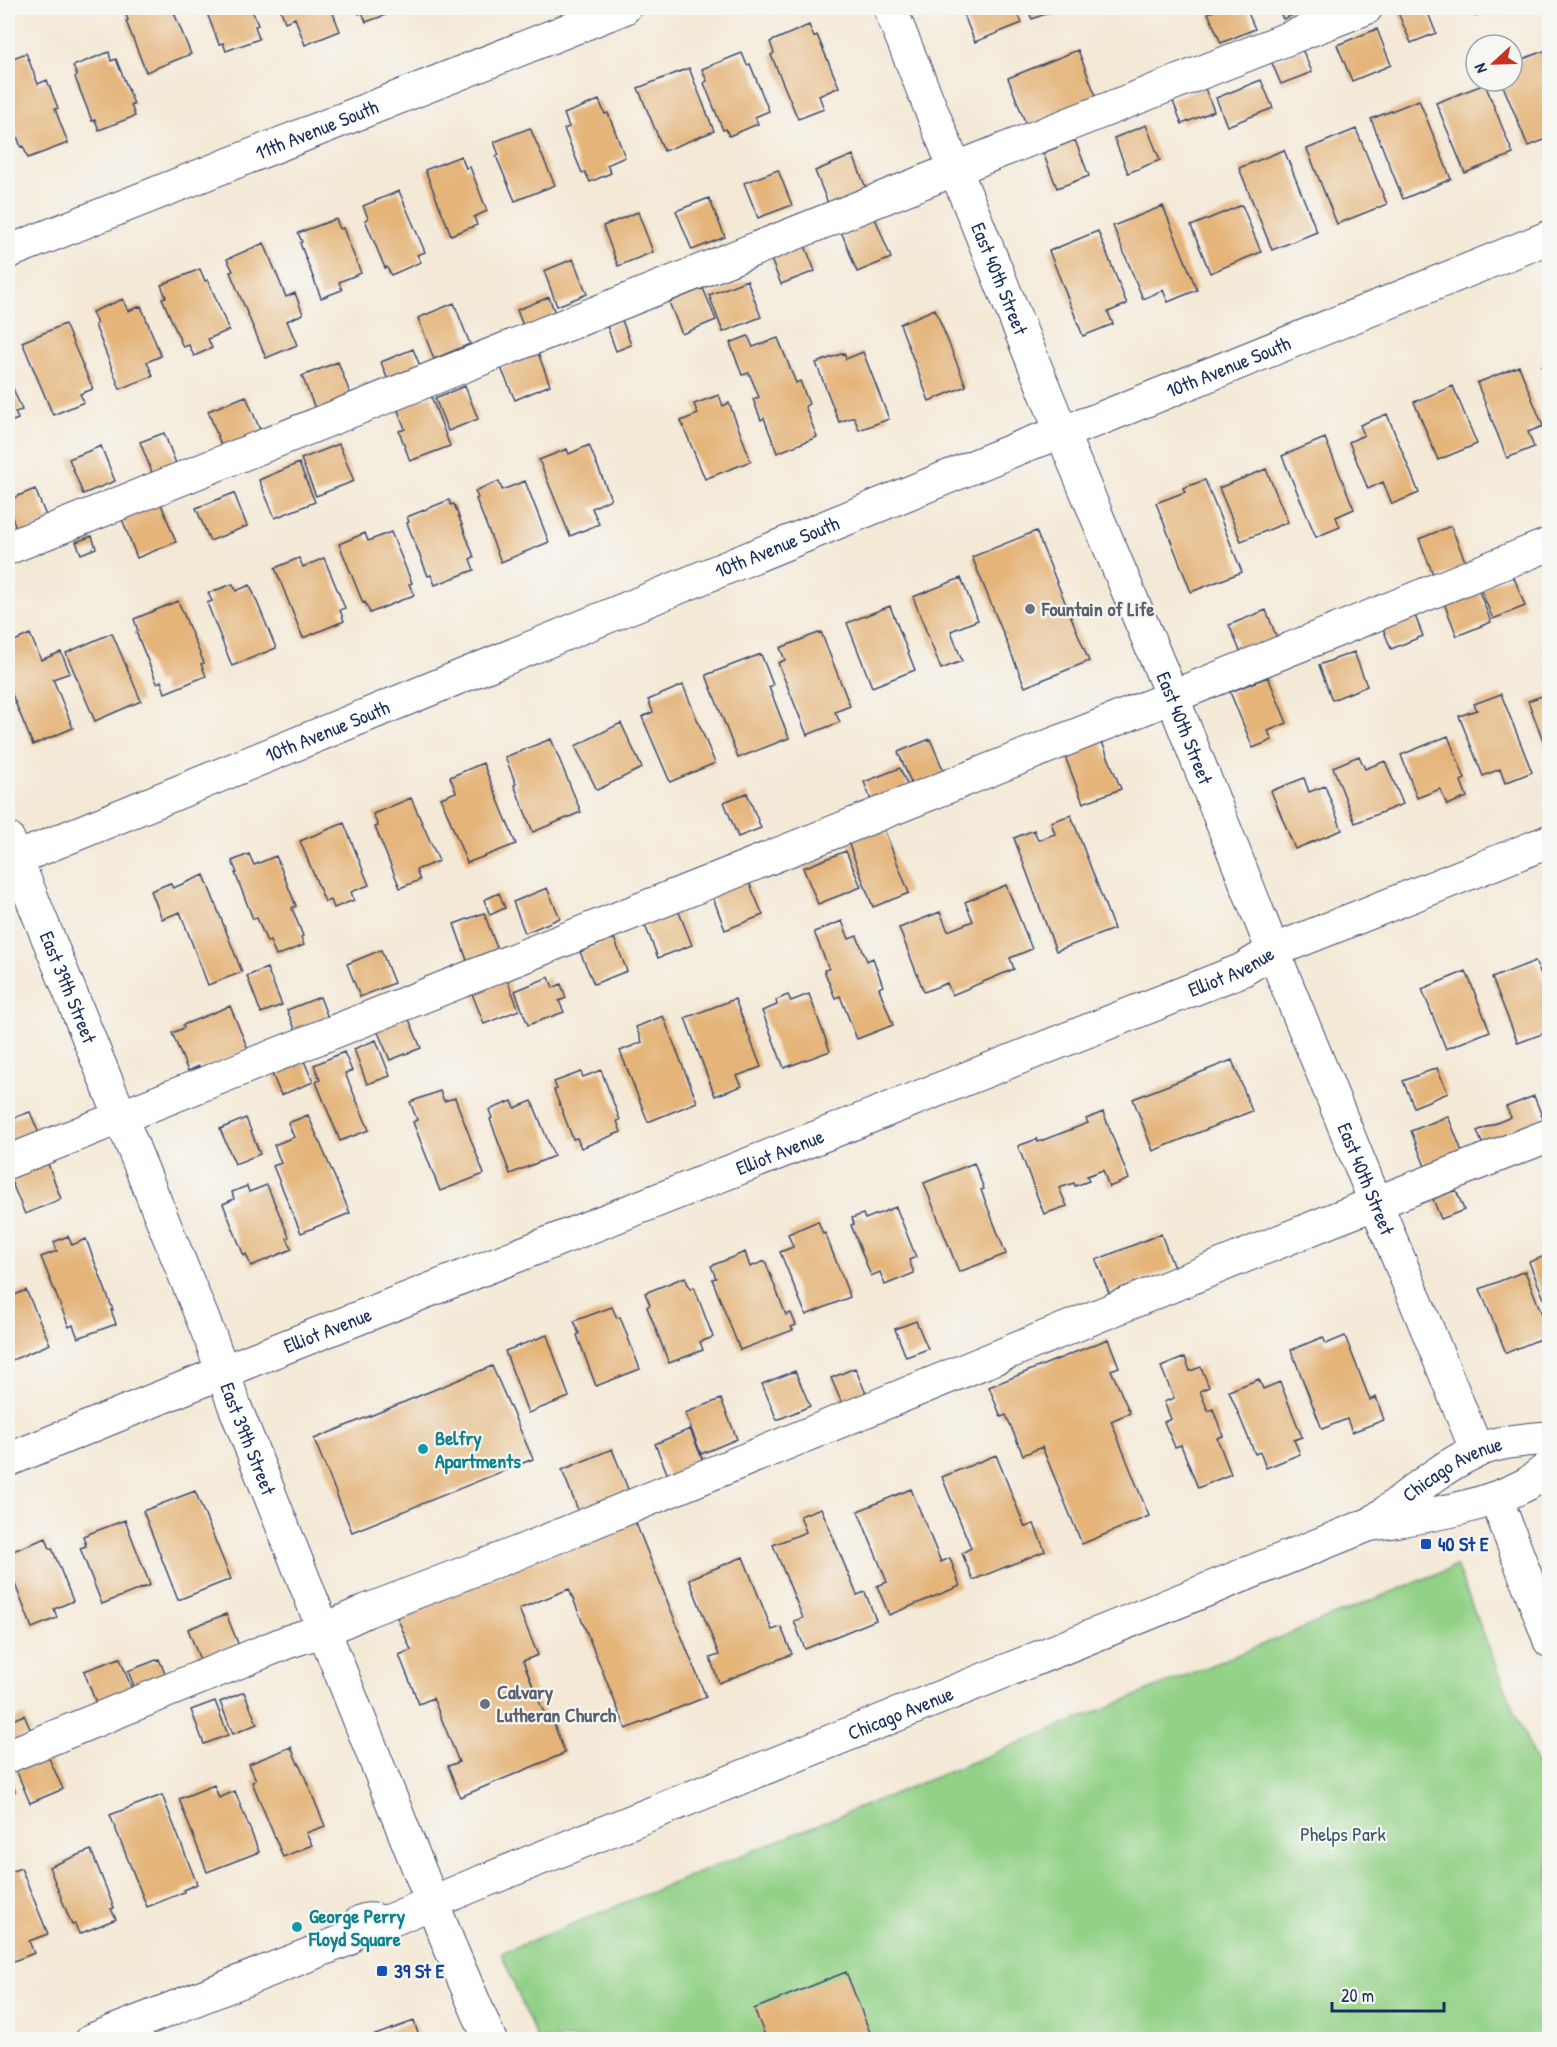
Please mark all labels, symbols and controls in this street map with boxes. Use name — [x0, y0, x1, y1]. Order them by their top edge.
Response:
north arrow — [1464, 33, 1524, 93]
text: N — [1468, 60, 1492, 77]
street label: 11th Avenue South — [251, 93, 382, 166]
street label: East 40th Street — [965, 218, 1035, 340]
street label: 10th Avenue South — [1162, 329, 1294, 404]
street label: 10th Avenue South — [711, 509, 843, 584]
place label: Fountain of Life — [1041, 595, 1154, 622]
marker: Fountain of Life — [1023, 602, 1037, 616]
street label: East 40th Street — [1150, 668, 1220, 789]
street label: 10th Avenue South — [261, 693, 393, 768]
street label: East 39th Street — [34, 927, 104, 1048]
street label: Elliot Avenue — [1184, 940, 1279, 1003]
street label: East 40th Street — [1332, 1119, 1402, 1240]
street label: Elliot Avenue — [732, 1122, 828, 1181]
street label: Elliot Avenue — [280, 1300, 375, 1359]
street label: East 39th Street — [214, 1379, 283, 1500]
place label: Belfry Apartments — [435, 1424, 521, 1475]
street label: Chicago Avenue — [1396, 1430, 1505, 1508]
marker: Belfry Apartments — [416, 1442, 430, 1456]
place label: 40 St E — [1438, 1530, 1489, 1557]
marker: 40 St E — [1419, 1537, 1433, 1551]
place label: Calvary Lutheran Church — [497, 1678, 617, 1728]
street label: Chicago Avenue — [843, 1679, 957, 1746]
marker: Calvary Lutheran Church — [478, 1697, 492, 1711]
park label: Phelps Park — [1300, 1820, 1386, 1847]
place label: George Perry Floyd Square — [308, 1902, 406, 1953]
marker: George Perry Floyd Square — [290, 1920, 304, 1934]
place label: 39 St E — [394, 1957, 445, 1984]
marker: 39 St E — [375, 1964, 389, 1978]
scale bar — [1332, 1975, 1444, 2013]
text: 20 m — [1341, 1983, 1374, 2008]

